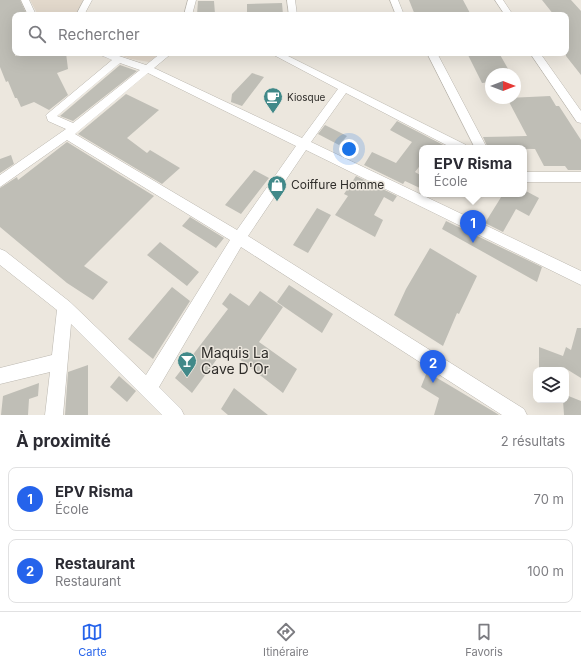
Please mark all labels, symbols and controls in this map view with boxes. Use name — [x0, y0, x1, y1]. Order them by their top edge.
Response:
search box — [12, 12, 569, 56]
icon: search — [26, 23, 48, 45]
text: Rechercher — [58, 25, 140, 44]
north arrow — [485, 68, 521, 104]
cafe icon: Kiosque — [262, 86, 284, 114]
place label: Kiosque — [287, 91, 326, 103]
your location — [339, 139, 359, 159]
popup — [419, 145, 527, 197]
text: EPV Risma — [434, 154, 512, 173]
text: École — [434, 173, 468, 189]
shop icon: Coiffure Homme — [266, 174, 288, 202]
place label: Coiffure Homme — [291, 177, 384, 192]
pin: 1 — [460, 210, 486, 243]
place label: Maquis La Cave D'Or — [201, 344, 269, 377]
bar icon: Maquis La Cave D'Or — [176, 350, 198, 378]
pin: 2 — [420, 350, 446, 383]
map controls — [533, 367, 569, 403]
button: layers — [533, 367, 569, 403]
text: À proximité — [16, 431, 111, 451]
text: 2 résultats — [501, 433, 565, 449]
text: EPV Risma — [55, 482, 133, 501]
text: 1 — [27, 491, 33, 507]
text: 70 m — [534, 491, 564, 507]
text: École — [55, 501, 89, 517]
text: Restaurant — [55, 554, 135, 573]
text: 2 — [26, 563, 34, 579]
text: 100 m — [527, 563, 564, 579]
text: Restaurant — [55, 573, 121, 589]
tab: Carte — [78, 621, 107, 659]
tab: Itinéraire — [263, 621, 309, 659]
tab: Favoris — [465, 621, 503, 659]

